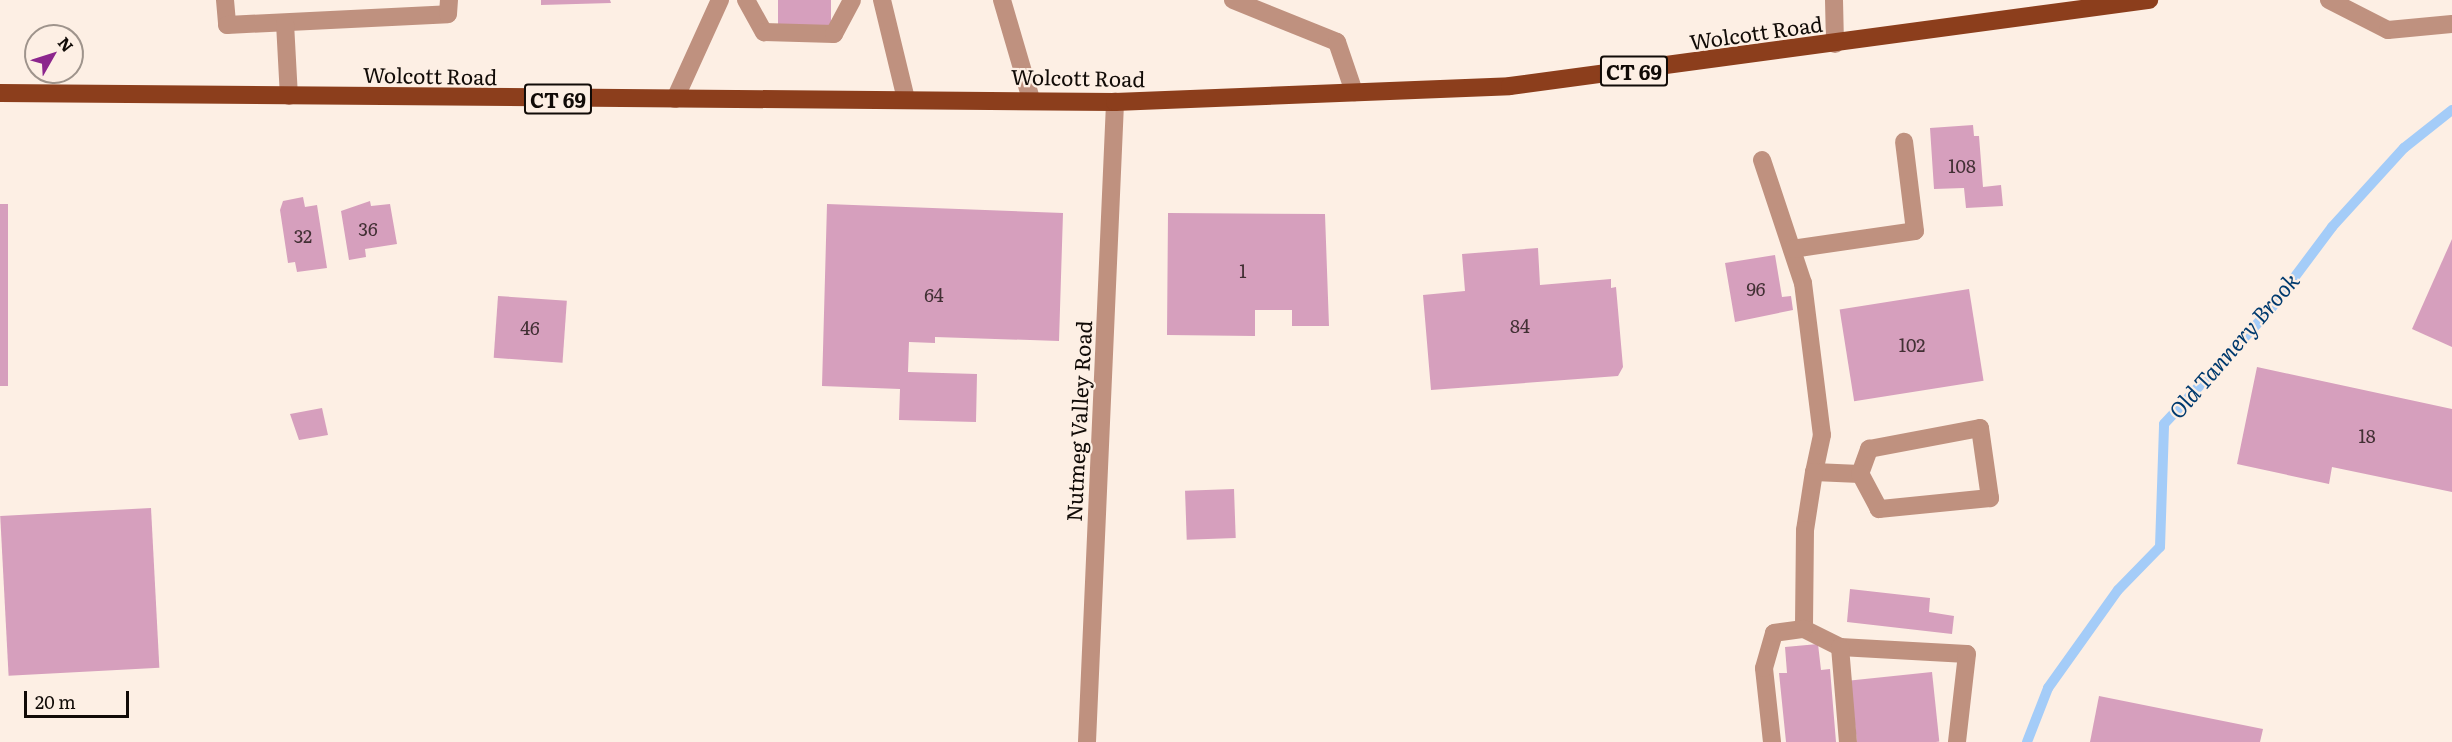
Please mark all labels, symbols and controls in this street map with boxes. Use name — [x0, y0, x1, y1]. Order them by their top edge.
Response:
street label: Wolcott Road — [1688, 10, 1824, 54]
north arrow — [24, 24, 84, 84]
text: N — [53, 31, 80, 57]
road number: CT 69 — [1600, 54, 1668, 88]
street label: Wolcott Road — [363, 61, 497, 89]
street label: Wolcott Road — [1011, 63, 1145, 91]
road number: CT 69 — [524, 82, 592, 116]
house number: 108 — [1948, 155, 1976, 177]
house number: 36 — [358, 218, 378, 240]
house number: 32 — [294, 225, 312, 247]
house number: 1 — [1239, 260, 1247, 282]
water label: Old Tannery Brook — [2163, 267, 2303, 423]
house number: 96 — [1746, 278, 1766, 300]
house number: 64 — [924, 284, 944, 306]
house number: 84 — [1510, 315, 1530, 337]
house number: 46 — [520, 317, 540, 339]
street label: Nutmeg Valley Road — [1060, 320, 1096, 522]
house number: 102 — [1899, 334, 1925, 356]
house number: 18 — [2358, 425, 2376, 447]
scale bar — [27, 679, 132, 717]
text: 20 m — [35, 688, 76, 715]

